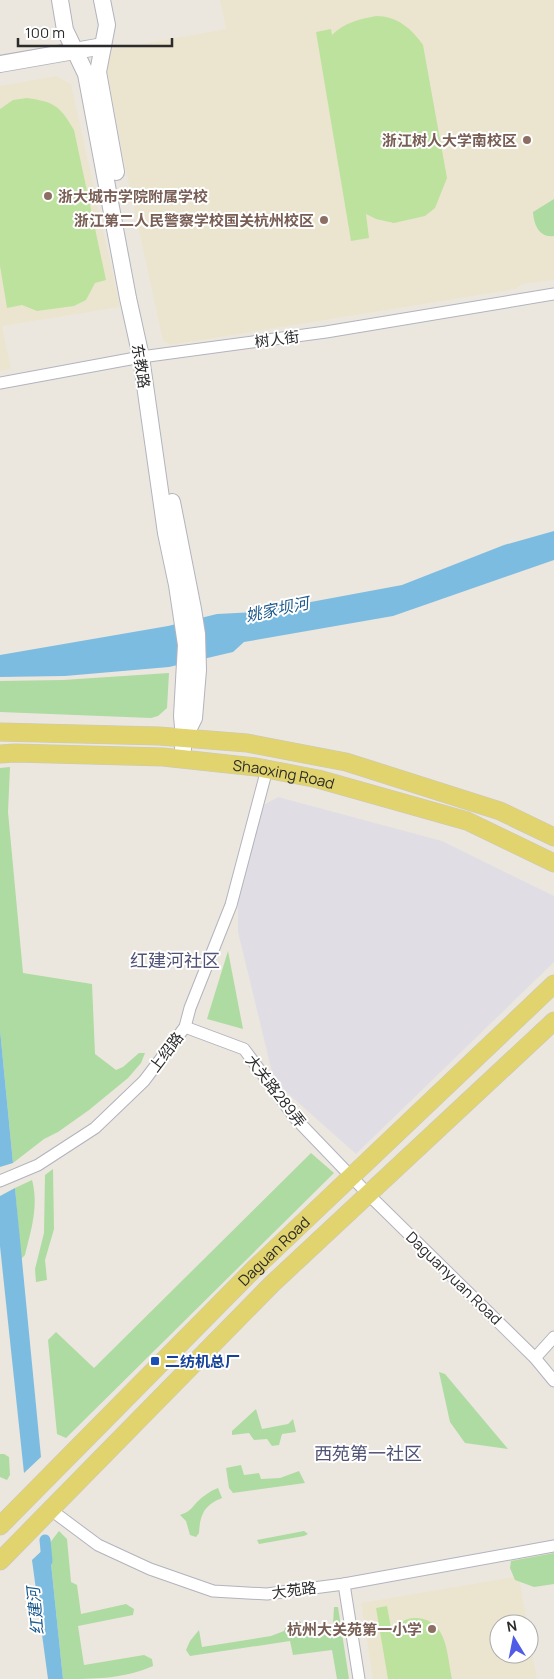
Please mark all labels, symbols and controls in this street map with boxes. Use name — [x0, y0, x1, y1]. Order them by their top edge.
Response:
scale bar — [18, 15, 171, 47]
text: 100 m — [25, 22, 65, 43]
place label: 浙江树人大学南校区 — [382, 130, 517, 151]
marker: 浙江树人大学南校区 — [521, 134, 533, 146]
place label: 浙大城市学院附属学校 — [58, 186, 208, 207]
marker: 浙大城市学院附属学校 — [42, 190, 54, 202]
place label: 浙江第二人民警察学校国关杭州校区 — [74, 210, 314, 231]
marker: 浙江第二人民警察学校国关杭州校区 — [318, 214, 330, 226]
street label: 树人街 — [253, 326, 301, 352]
street label: 东教路 — [127, 342, 155, 390]
water label: 姚家坝河 — [243, 591, 314, 626]
street label: Shaoxing Road — [232, 754, 337, 794]
district label: 红建河社区 — [130, 948, 220, 972]
street label: 上绍路 — [144, 1028, 188, 1076]
street label: 大关路289弄 — [241, 1050, 311, 1132]
street label: Daguan Road — [233, 1211, 314, 1290]
street label: Daguanyuan Road — [401, 1227, 507, 1329]
place label: 二纺机总厂 — [165, 1351, 240, 1372]
marker: 二纺机总厂 — [149, 1355, 161, 1367]
district label: 西苑第一社区 — [314, 1441, 422, 1465]
street label: 大苑路 — [270, 1577, 318, 1603]
water label: 红建河 — [21, 1583, 48, 1636]
north arrow — [489, 1614, 539, 1664]
text: N — [505, 1615, 518, 1636]
place label: 杭州大关苑第一小学 — [287, 1619, 422, 1640]
marker: 杭州大关苑第一小学 — [426, 1623, 438, 1635]

